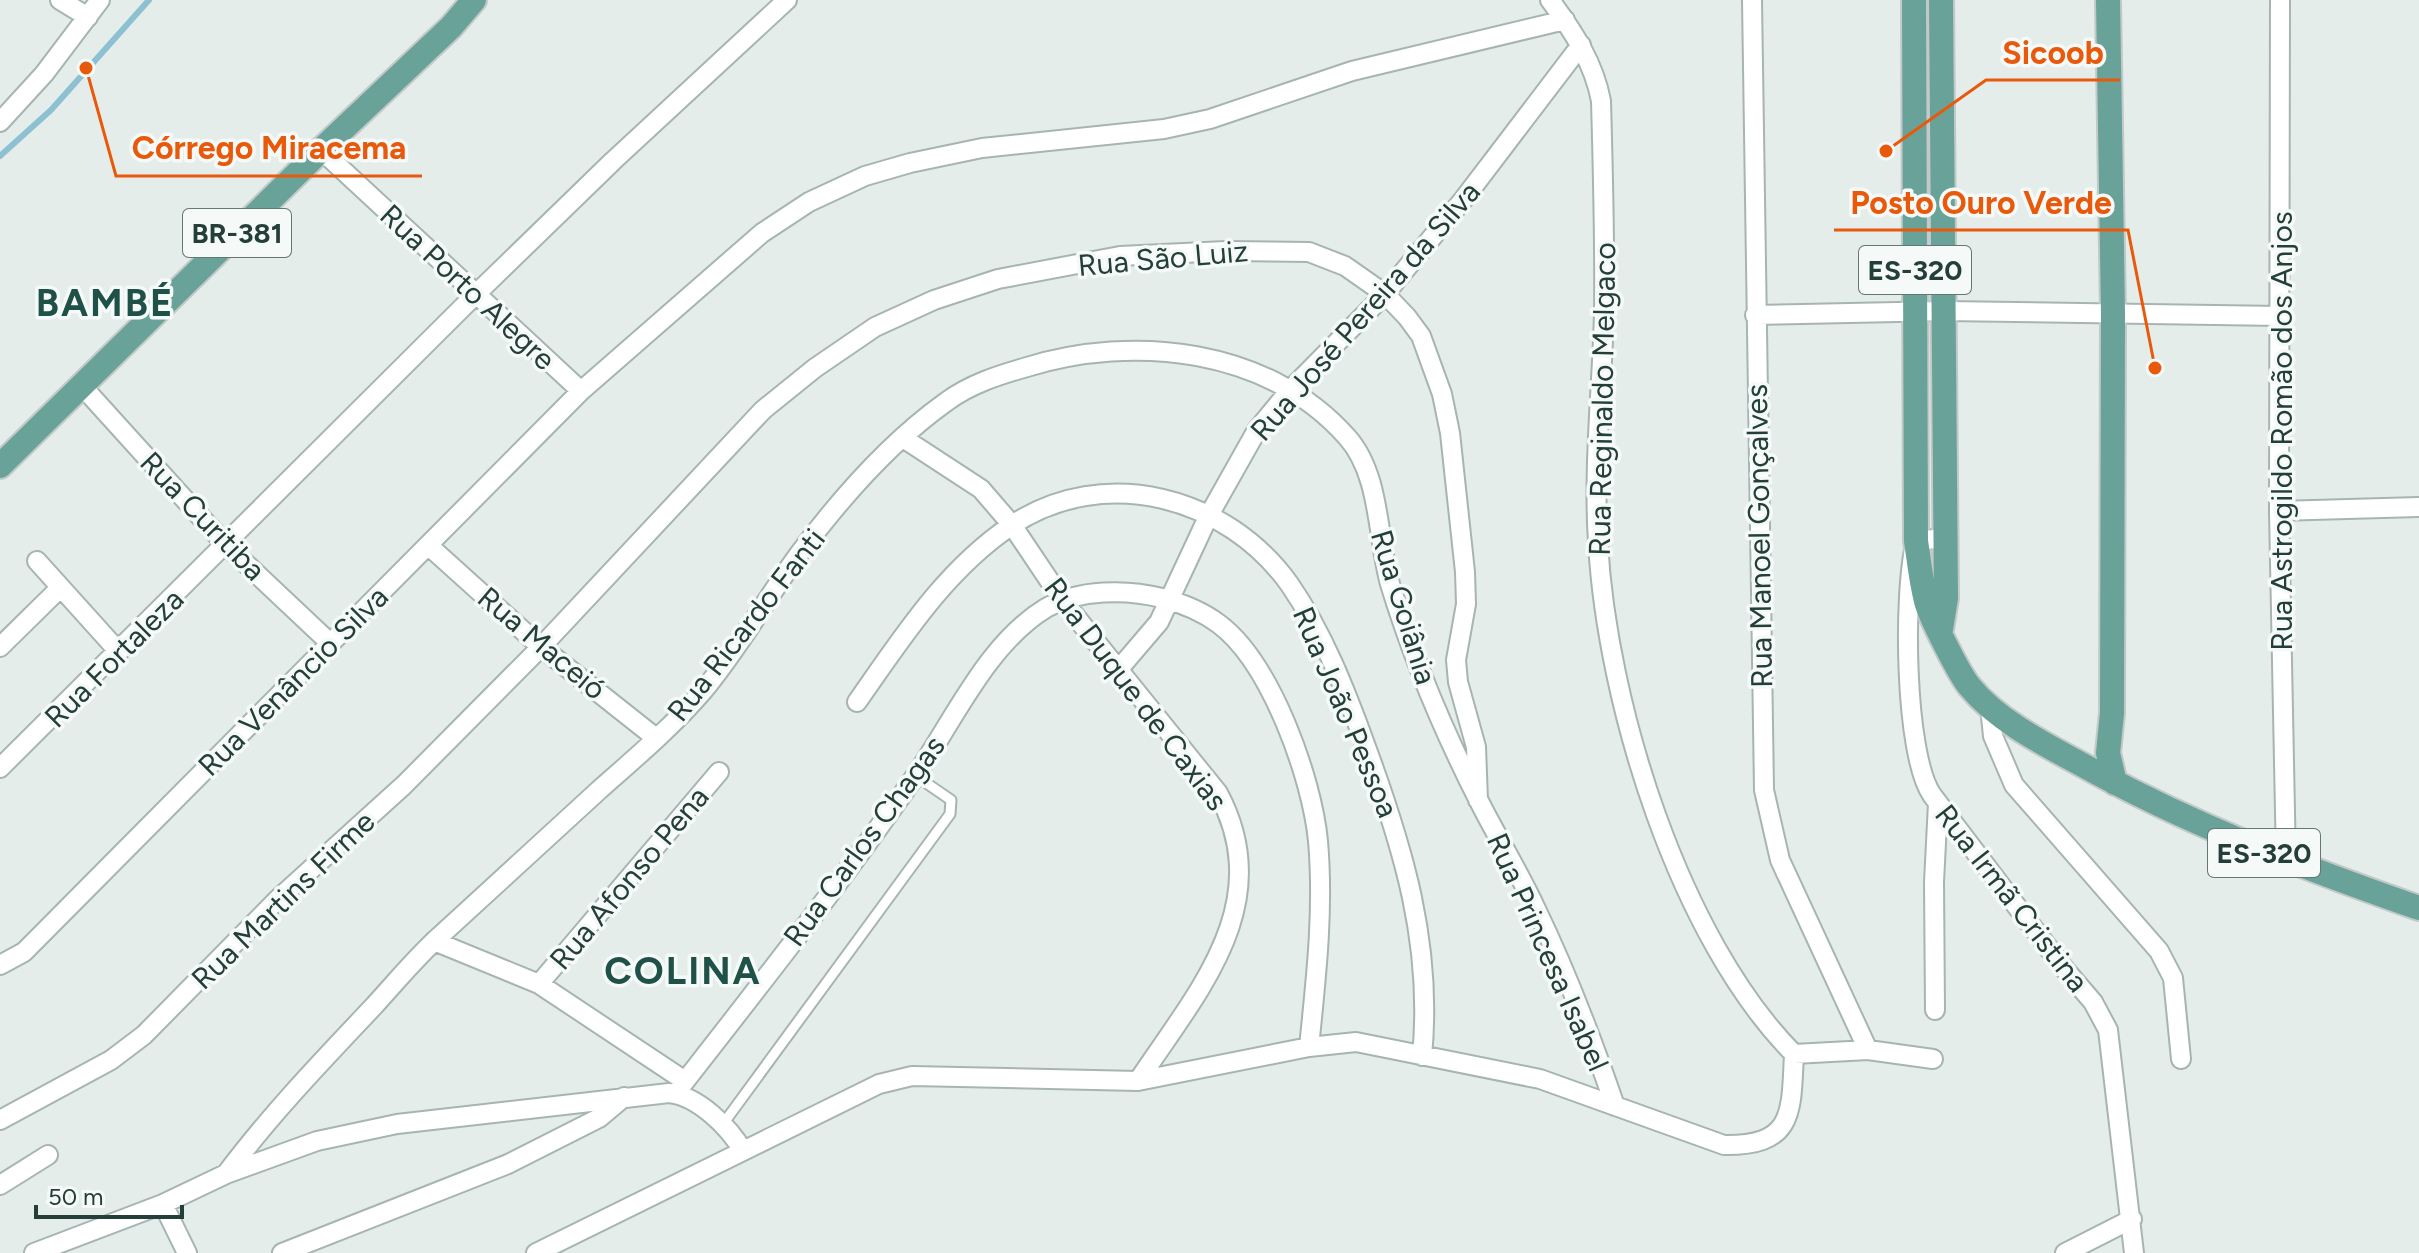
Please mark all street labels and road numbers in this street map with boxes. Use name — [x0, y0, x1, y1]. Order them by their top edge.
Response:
street label: Rua José Pereira da Silva — [1242, 174, 1488, 448]
street label: Rua Porto Alegre — [373, 196, 563, 378]
road number: BR-381 — [183, 209, 291, 257]
street label: Rua Astrogildo Romão dos Anjos — [2263, 211, 2300, 651]
street label: Rua São Luiz — [1076, 232, 1250, 284]
street label: Rua Reginaldo Melgaco — [1581, 242, 1623, 556]
road number: ES-320 — [1859, 246, 1971, 294]
street label: Rua Manoel Gonçalves — [1738, 384, 1780, 688]
street label: Rua Curitiba — [132, 444, 274, 588]
street label: Rua Ricardo Fanti — [659, 521, 833, 729]
street label: Rua Goiânia — [1363, 525, 1445, 689]
street label: Rua Duque de Caxias — [1036, 570, 1236, 818]
street label: Rua Venâncio Silva — [190, 578, 396, 784]
street label: Rua Maceió — [470, 579, 614, 707]
street label: Rua Fortaleza — [37, 581, 191, 735]
street label: Rua João Pessoa — [1285, 601, 1407, 823]
street label: Rua Carlos Chagas — [775, 728, 953, 954]
street label: Rua Afonso Pena — [542, 779, 716, 977]
street label: Rua Irmã Cristina — [1927, 797, 2097, 999]
street label: Rua Martins Firme — [184, 803, 382, 997]
street label: Rua Princesa Isabel — [1479, 827, 1617, 1077]
road number: ES-320 — [2208, 829, 2320, 877]

